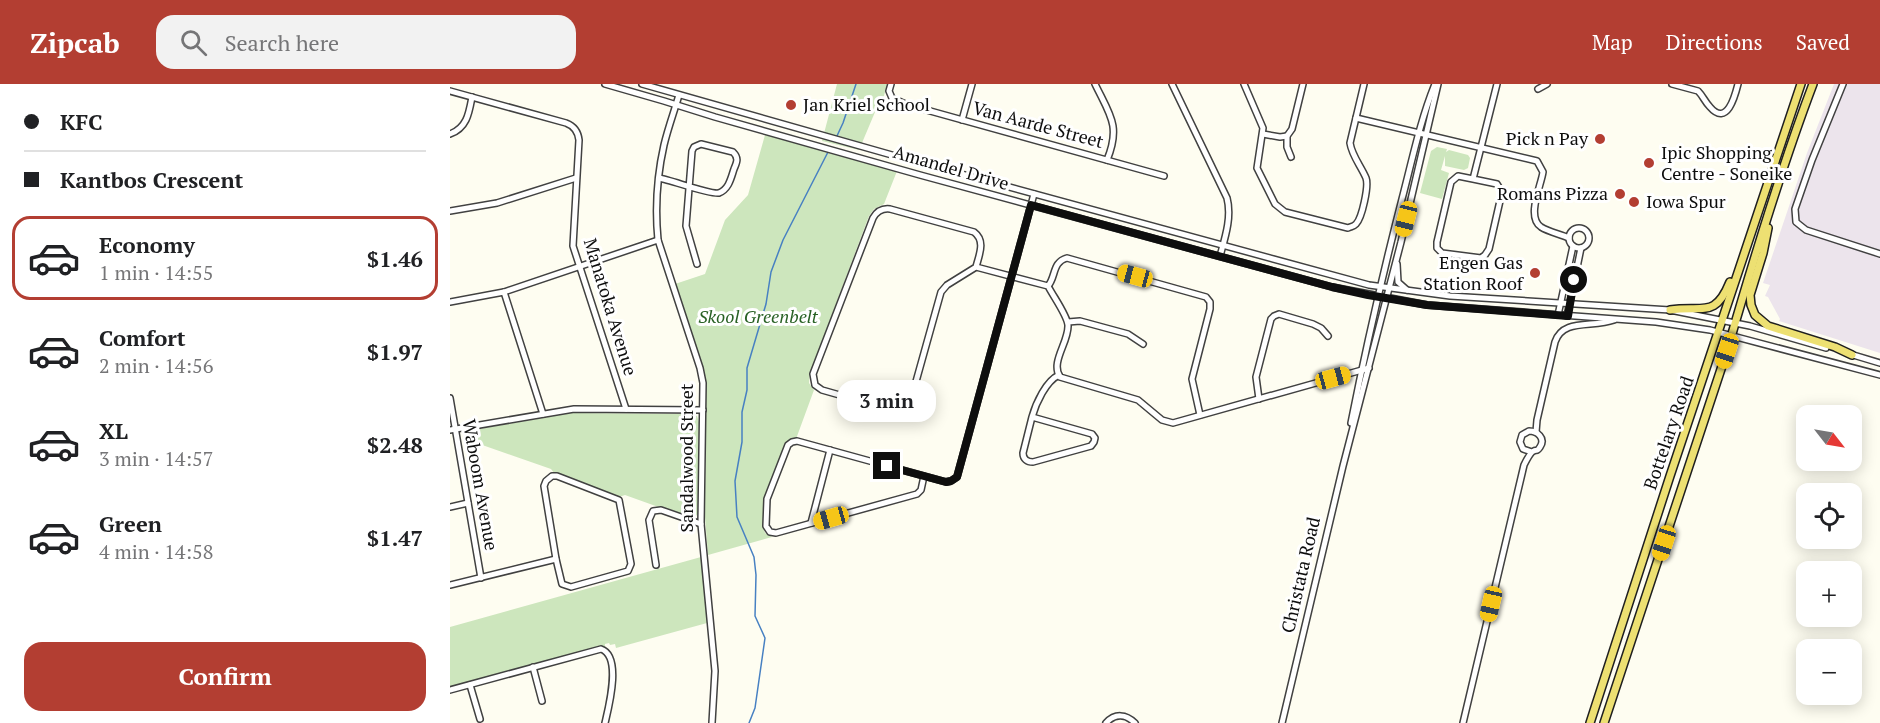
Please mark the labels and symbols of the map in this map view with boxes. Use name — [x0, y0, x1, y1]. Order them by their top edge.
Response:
place label: Jan Kriel School — [803, 92, 930, 116]
street label: Van Aarde Street — [970, 95, 1107, 153]
marker: Jan Kriel School — [784, 98, 798, 112]
place label: Pick n Pay — [1506, 126, 1589, 150]
marker: Pick n Pay — [1593, 132, 1607, 146]
street label: Amandel Drive — [891, 139, 1012, 195]
place label: Ipic Shopping Centre - Soneike — [1661, 140, 1792, 185]
marker: Ipic Shopping Centre - Soneike — [1642, 156, 1656, 170]
place label: Romans Pizza — [1497, 181, 1608, 205]
marker: Romans Pizza — [1613, 187, 1627, 201]
place label: Iowa Spur — [1646, 189, 1726, 213]
marker: Iowa Spur — [1627, 195, 1641, 209]
car — [1393, 199, 1419, 239]
street label: Manatoka Avenue — [579, 235, 643, 378]
place label: Engen Gas Station Roof — [1423, 250, 1525, 295]
car — [1115, 263, 1155, 289]
marker: Engen Gas Station Roof — [1528, 266, 1542, 280]
route start — [1560, 266, 1587, 293]
park label: Skool Greenbelt — [698, 304, 819, 328]
car — [1713, 331, 1741, 371]
car — [1313, 365, 1353, 391]
street label: Bottelary Road — [1637, 373, 1699, 493]
callout: 3 min — [838, 379, 936, 421]
street label: Sandalwood Street — [674, 383, 698, 533]
north arrow — [1796, 405, 1862, 471]
street label: Waboom Avenue — [458, 417, 504, 552]
route end — [873, 452, 900, 479]
car — [811, 504, 851, 532]
street label: Christata Road — [1275, 514, 1325, 635]
car — [1650, 523, 1678, 563]
car — [1478, 584, 1504, 624]

